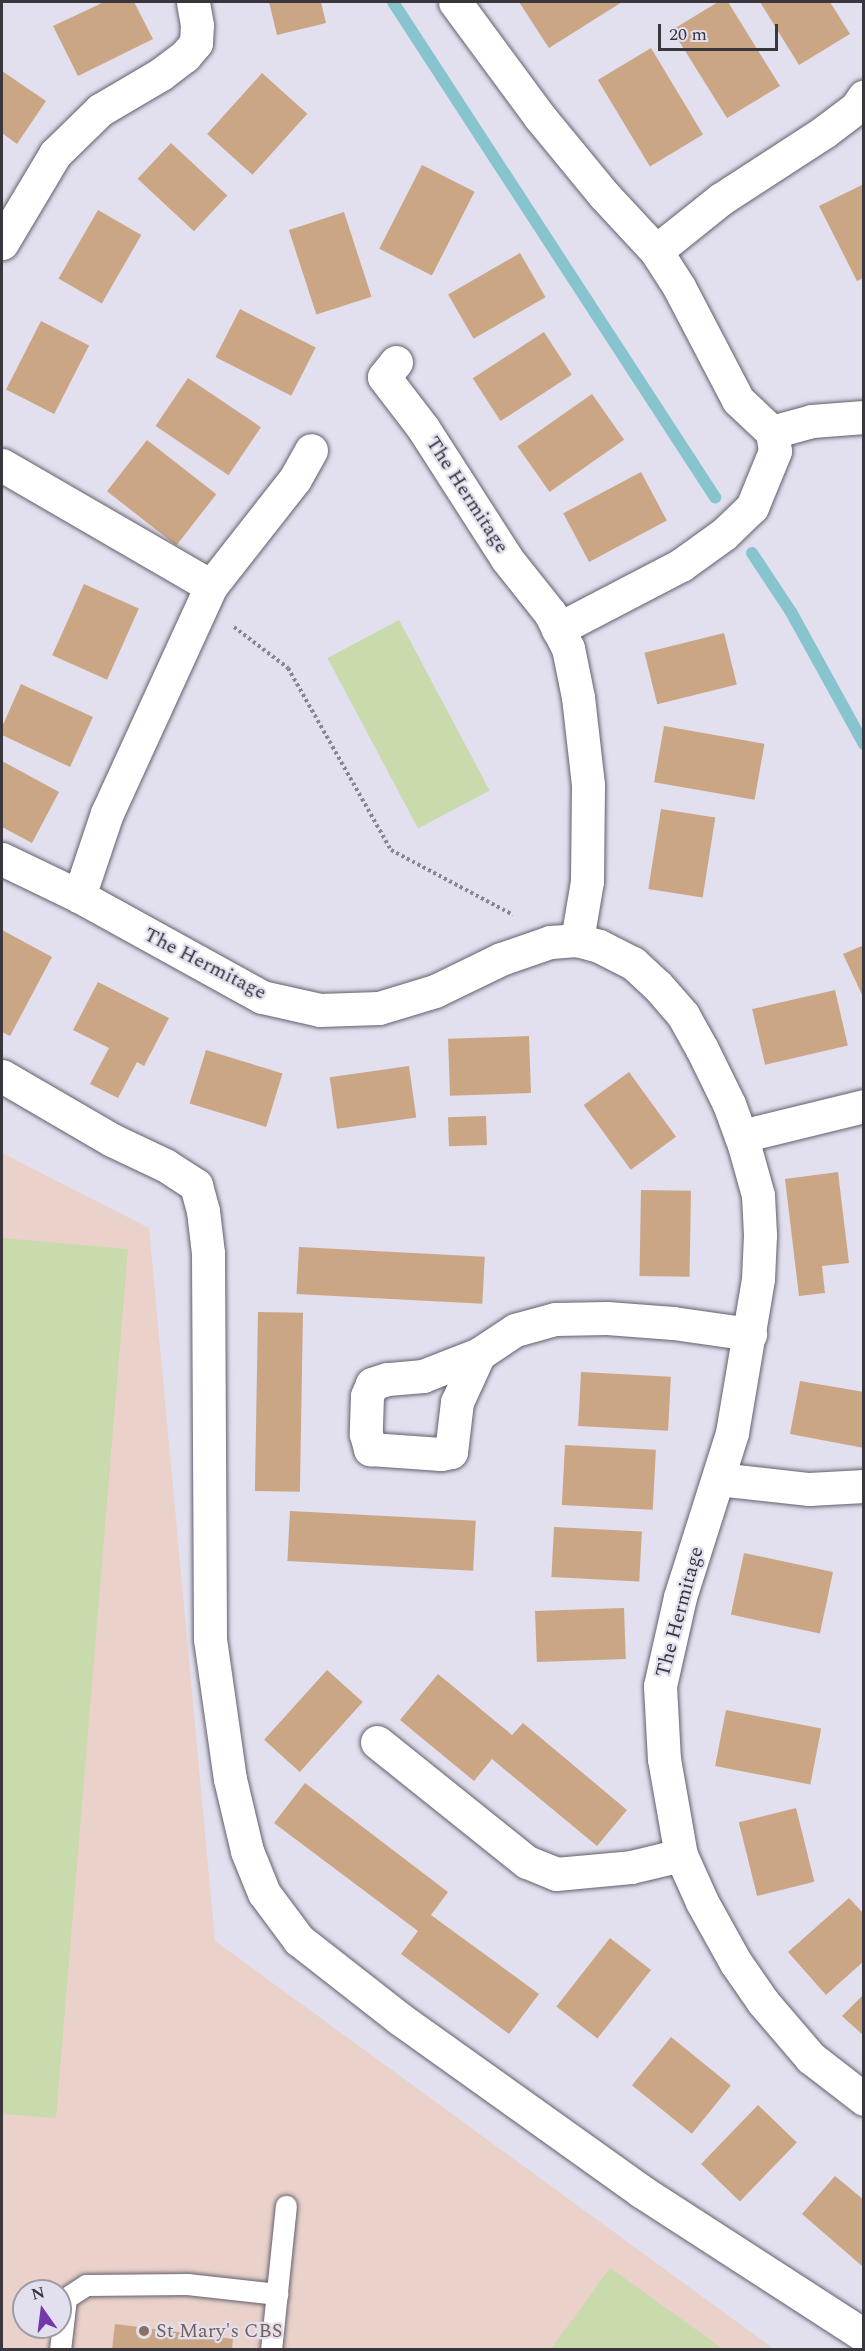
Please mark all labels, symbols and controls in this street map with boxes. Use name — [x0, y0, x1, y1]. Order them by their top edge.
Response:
scale bar — [661, 12, 781, 50]
text: 20 m — [669, 21, 707, 48]
street label: The Hermitage — [420, 432, 514, 558]
street label: The Hermitage — [140, 923, 270, 1005]
street label: The Hermitage — [651, 1544, 709, 1680]
north arrow — [12, 2279, 72, 2339]
text: N — [29, 2280, 47, 2307]
place label: St Mary's CBS — [156, 2319, 282, 2343]
marker: St Mary's CBS — [137, 2324, 151, 2338]

